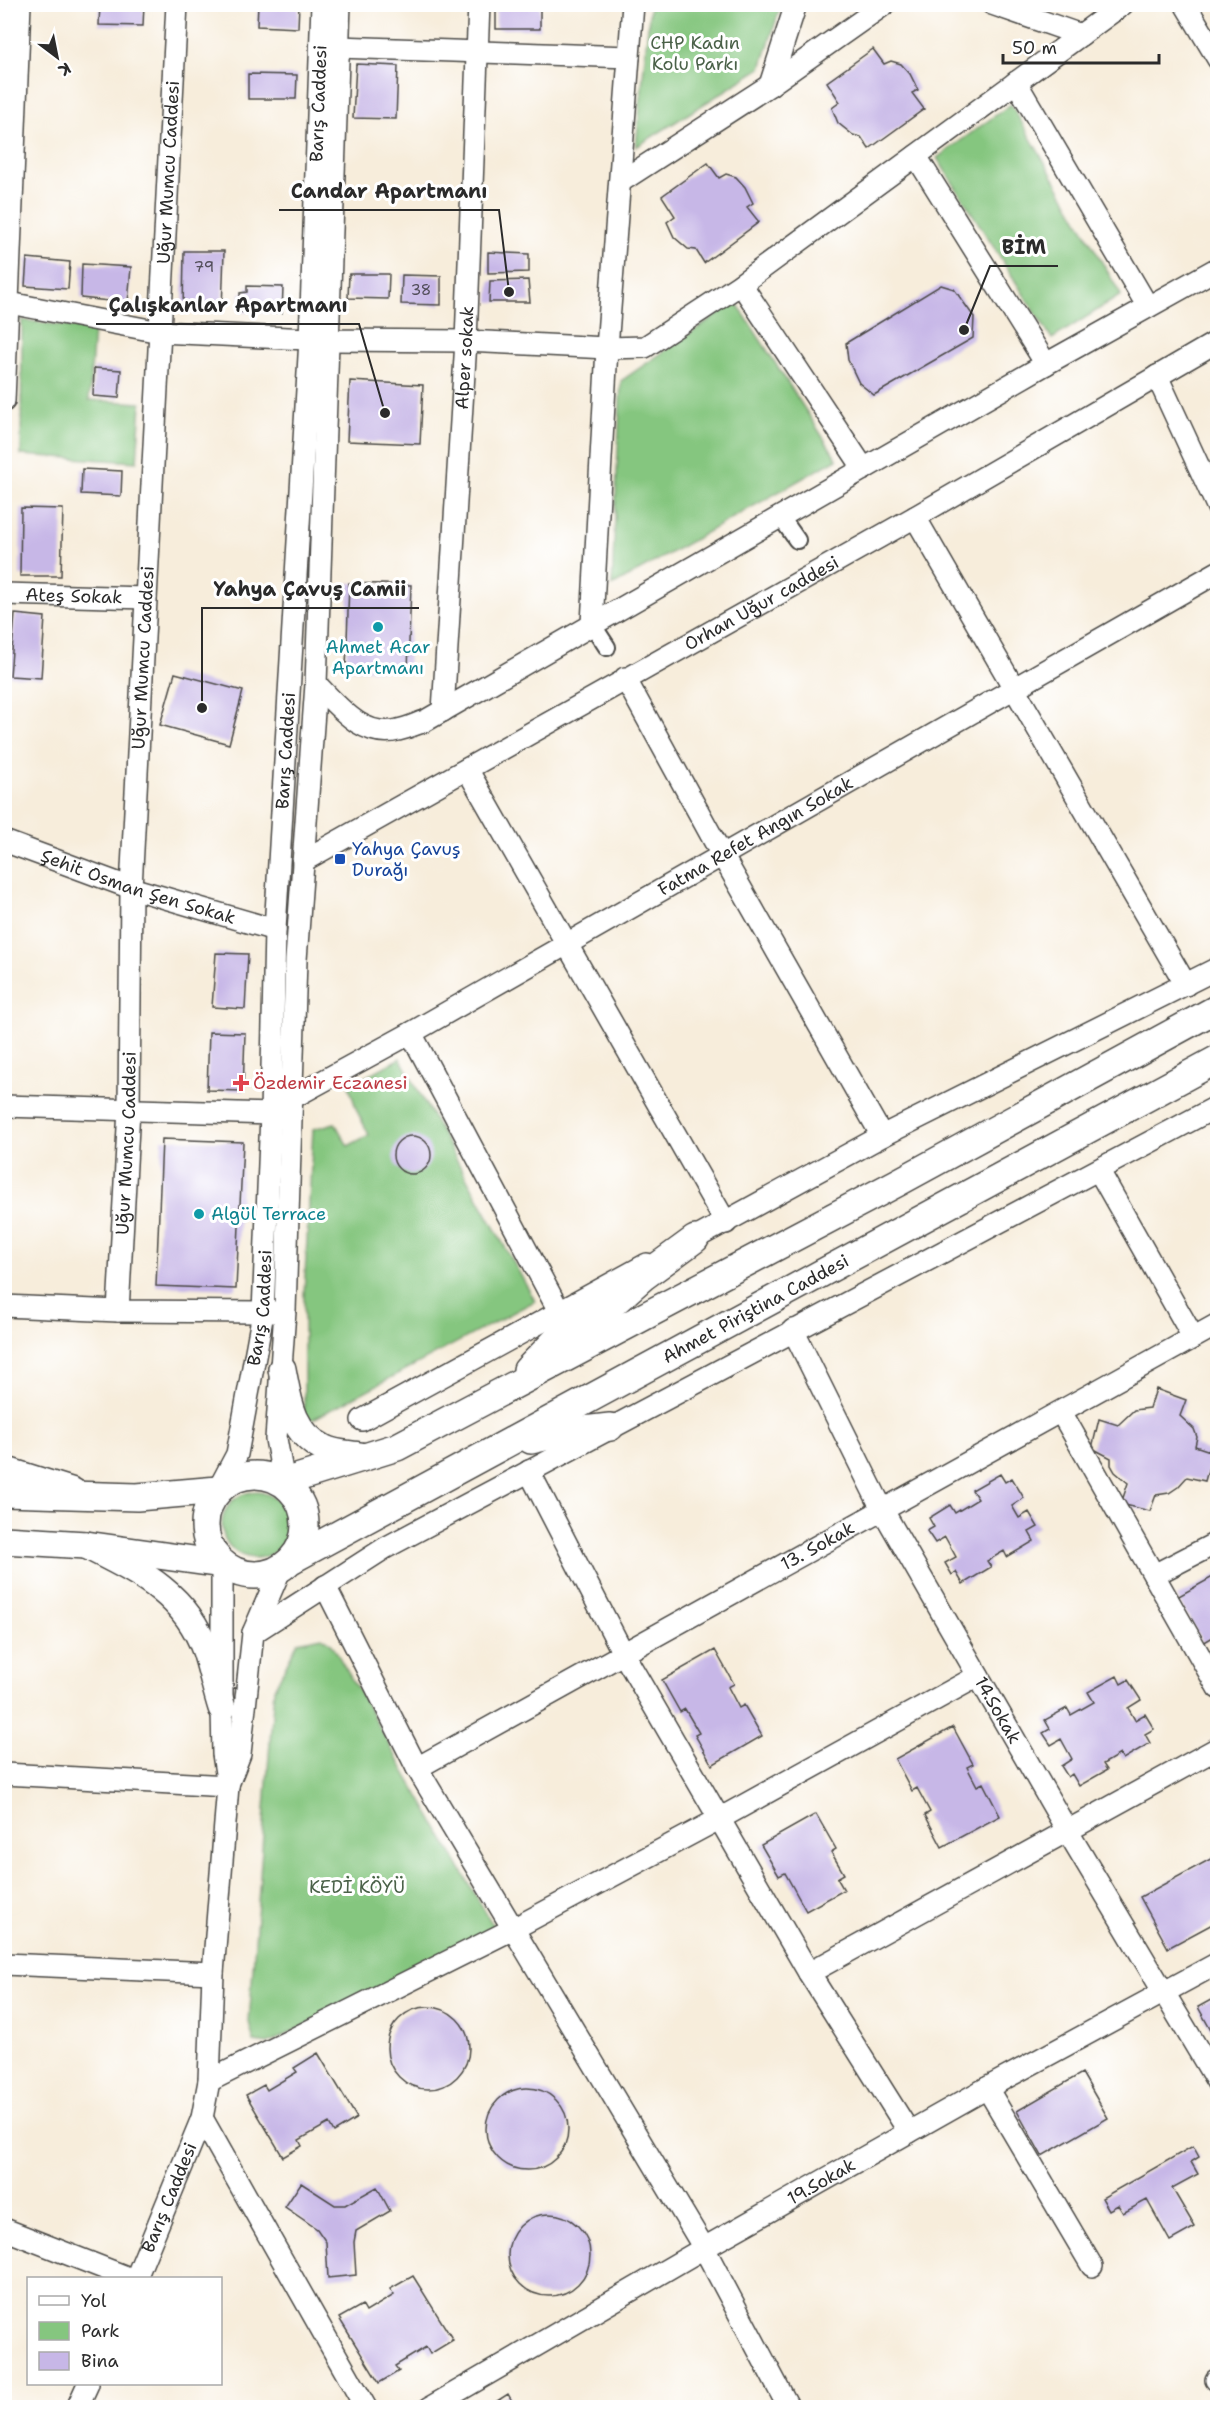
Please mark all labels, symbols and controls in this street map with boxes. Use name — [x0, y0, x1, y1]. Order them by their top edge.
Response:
north arrow — [27, 27, 87, 87]
scale bar — [1003, 27, 1159, 65]
park label: CHP Kadın Kolu Parkı — [650, 31, 740, 76]
text: 50 m — [1012, 36, 1057, 60]
street label: Barış Caddesi — [304, 45, 333, 162]
text: K — [54, 57, 75, 81]
street label: Uğur Mumcu Caddesi — [151, 80, 185, 265]
callout: Candar Apartmanı — [279, 172, 499, 210]
text: Candar Apartmanı — [291, 178, 487, 204]
callout: BİM — [990, 228, 1058, 266]
text: BİM — [1002, 234, 1047, 260]
house number: 79 — [194, 257, 214, 277]
house number: 38 — [411, 280, 431, 300]
callout: Çalışkanlar Apartmanı — [96, 286, 359, 324]
text: Çalışkanlar Apartmanı — [108, 292, 348, 318]
street label: Alper sokak — [450, 305, 479, 410]
street label: Orhan Uğur caddesi — [680, 550, 843, 656]
street label: Uğur Mumcu Caddesi — [126, 565, 160, 750]
callout: Yahya Çavuş Camii — [202, 570, 419, 608]
text: Yahya Çavuş Camii — [214, 576, 406, 602]
street label: Ateş Sokak — [25, 583, 123, 609]
marker: Ahmet Acar Apartmanı — [371, 620, 385, 634]
place label: Ahmet Acar Apartmanı — [326, 635, 430, 680]
street label: Barış Caddesi — [270, 691, 301, 810]
street label: Fatma Refet Angın Sokak — [654, 771, 858, 901]
place label: Yahya Çavuş Durağı — [352, 837, 461, 882]
street label: Şehit Osman Şen Sokak — [37, 844, 239, 930]
marker: Yahya Çavuş Durağı — [333, 852, 347, 866]
street label: Uğur Mumcu Caddesi — [110, 1051, 142, 1236]
place label: Özdemir Eczanesi — [253, 1071, 408, 1095]
marker: Özdemir Eczanesi — [234, 1076, 248, 1090]
place label: Algül Terrace — [211, 1202, 326, 1226]
marker: Algül Terrace — [192, 1207, 206, 1221]
street label: Barış Caddesi — [241, 1249, 278, 1368]
street label: Ahmet Piriştina Caddesi — [658, 1249, 853, 1369]
street label: 13. Sokak — [776, 1516, 859, 1576]
street label: 14.Sokak — [969, 1672, 1027, 1748]
park label: KEDİ KÖYÜ — [309, 1875, 405, 1899]
street label: Barış Caddesi — [136, 2139, 203, 2256]
street label: 19.Sokak — [783, 2153, 860, 2210]
legend — [27, 2277, 222, 2385]
text: Yol — [81, 2289, 107, 2313]
text: Park — [81, 2319, 120, 2343]
text: Bina — [81, 2349, 119, 2373]

